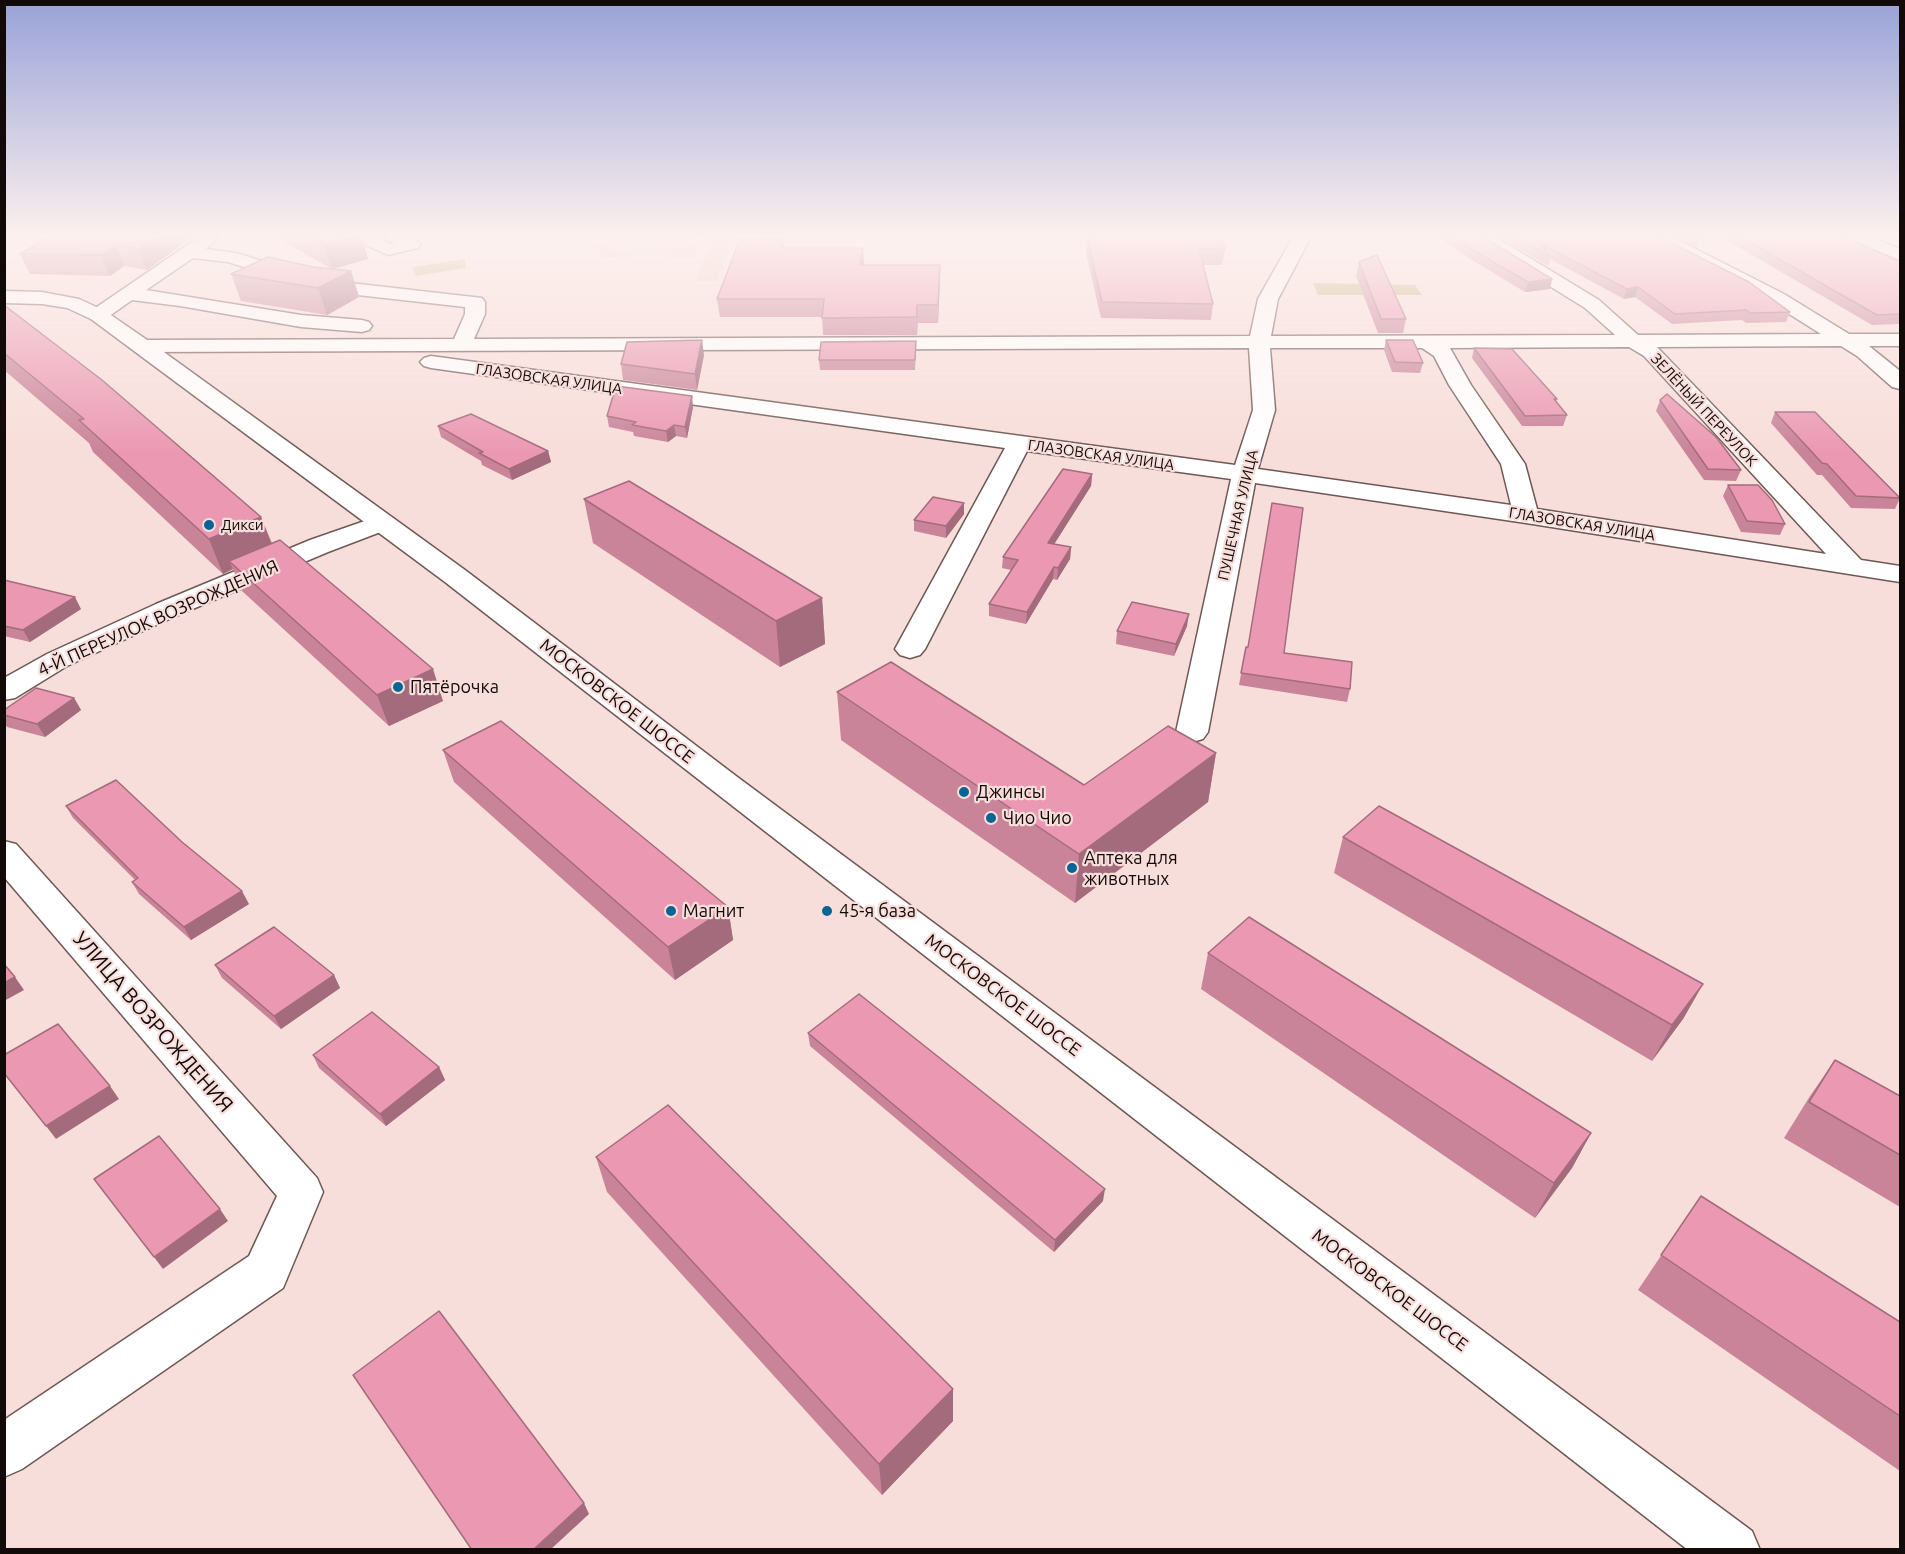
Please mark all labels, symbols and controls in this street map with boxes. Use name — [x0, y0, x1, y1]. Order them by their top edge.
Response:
street label: ЗЕЛЁНЫЙ ПЕРЕУЛОК — [1647, 350, 1761, 470]
street label: ГЛАЗОВСКАЯ УЛИЦА — [475, 360, 623, 398]
street label: ГЛАЗОВСКАЯ УЛИЦА — [1027, 436, 1175, 474]
street label: ПУШЕЧНАЯ УЛИЦА — [1214, 448, 1262, 582]
street label: ГЛАЗОВСКАЯ УЛИЦА — [1508, 504, 1656, 544]
place label: Дикси — [221, 516, 264, 534]
marker: Дикси — [202, 518, 216, 532]
street label: 4-Й ПЕРЕУЛОК ВОЗРОЖДЕНИЯ — [34, 555, 282, 681]
street label: МОСКОВСКОЕ ШОССЕ — [536, 634, 698, 768]
place label: Пятёрочка — [410, 676, 499, 698]
marker: Пятёрочка — [391, 680, 405, 694]
place label: Джинсы — [976, 781, 1045, 803]
marker: Джинсы — [957, 785, 971, 799]
place label: Чио Чио — [1003, 807, 1072, 829]
marker: Чио Чио — [984, 811, 998, 825]
place label: Аптека для животных — [1084, 847, 1178, 890]
marker: Аптека для животных — [1065, 861, 1079, 875]
place label: Магнит — [683, 900, 744, 922]
place label: 45-я база — [839, 900, 916, 922]
marker: Магнит — [664, 904, 678, 918]
marker: 45-я база — [820, 904, 834, 918]
street label: УЛИЦА ВОЗРОЖДЕНИЯ — [68, 927, 238, 1117]
street label: МОСКОВСКОЕ ШОССЕ — [921, 929, 1085, 1061]
street label: МОСКОВСКОЕ ШОССЕ — [1308, 1224, 1472, 1356]

